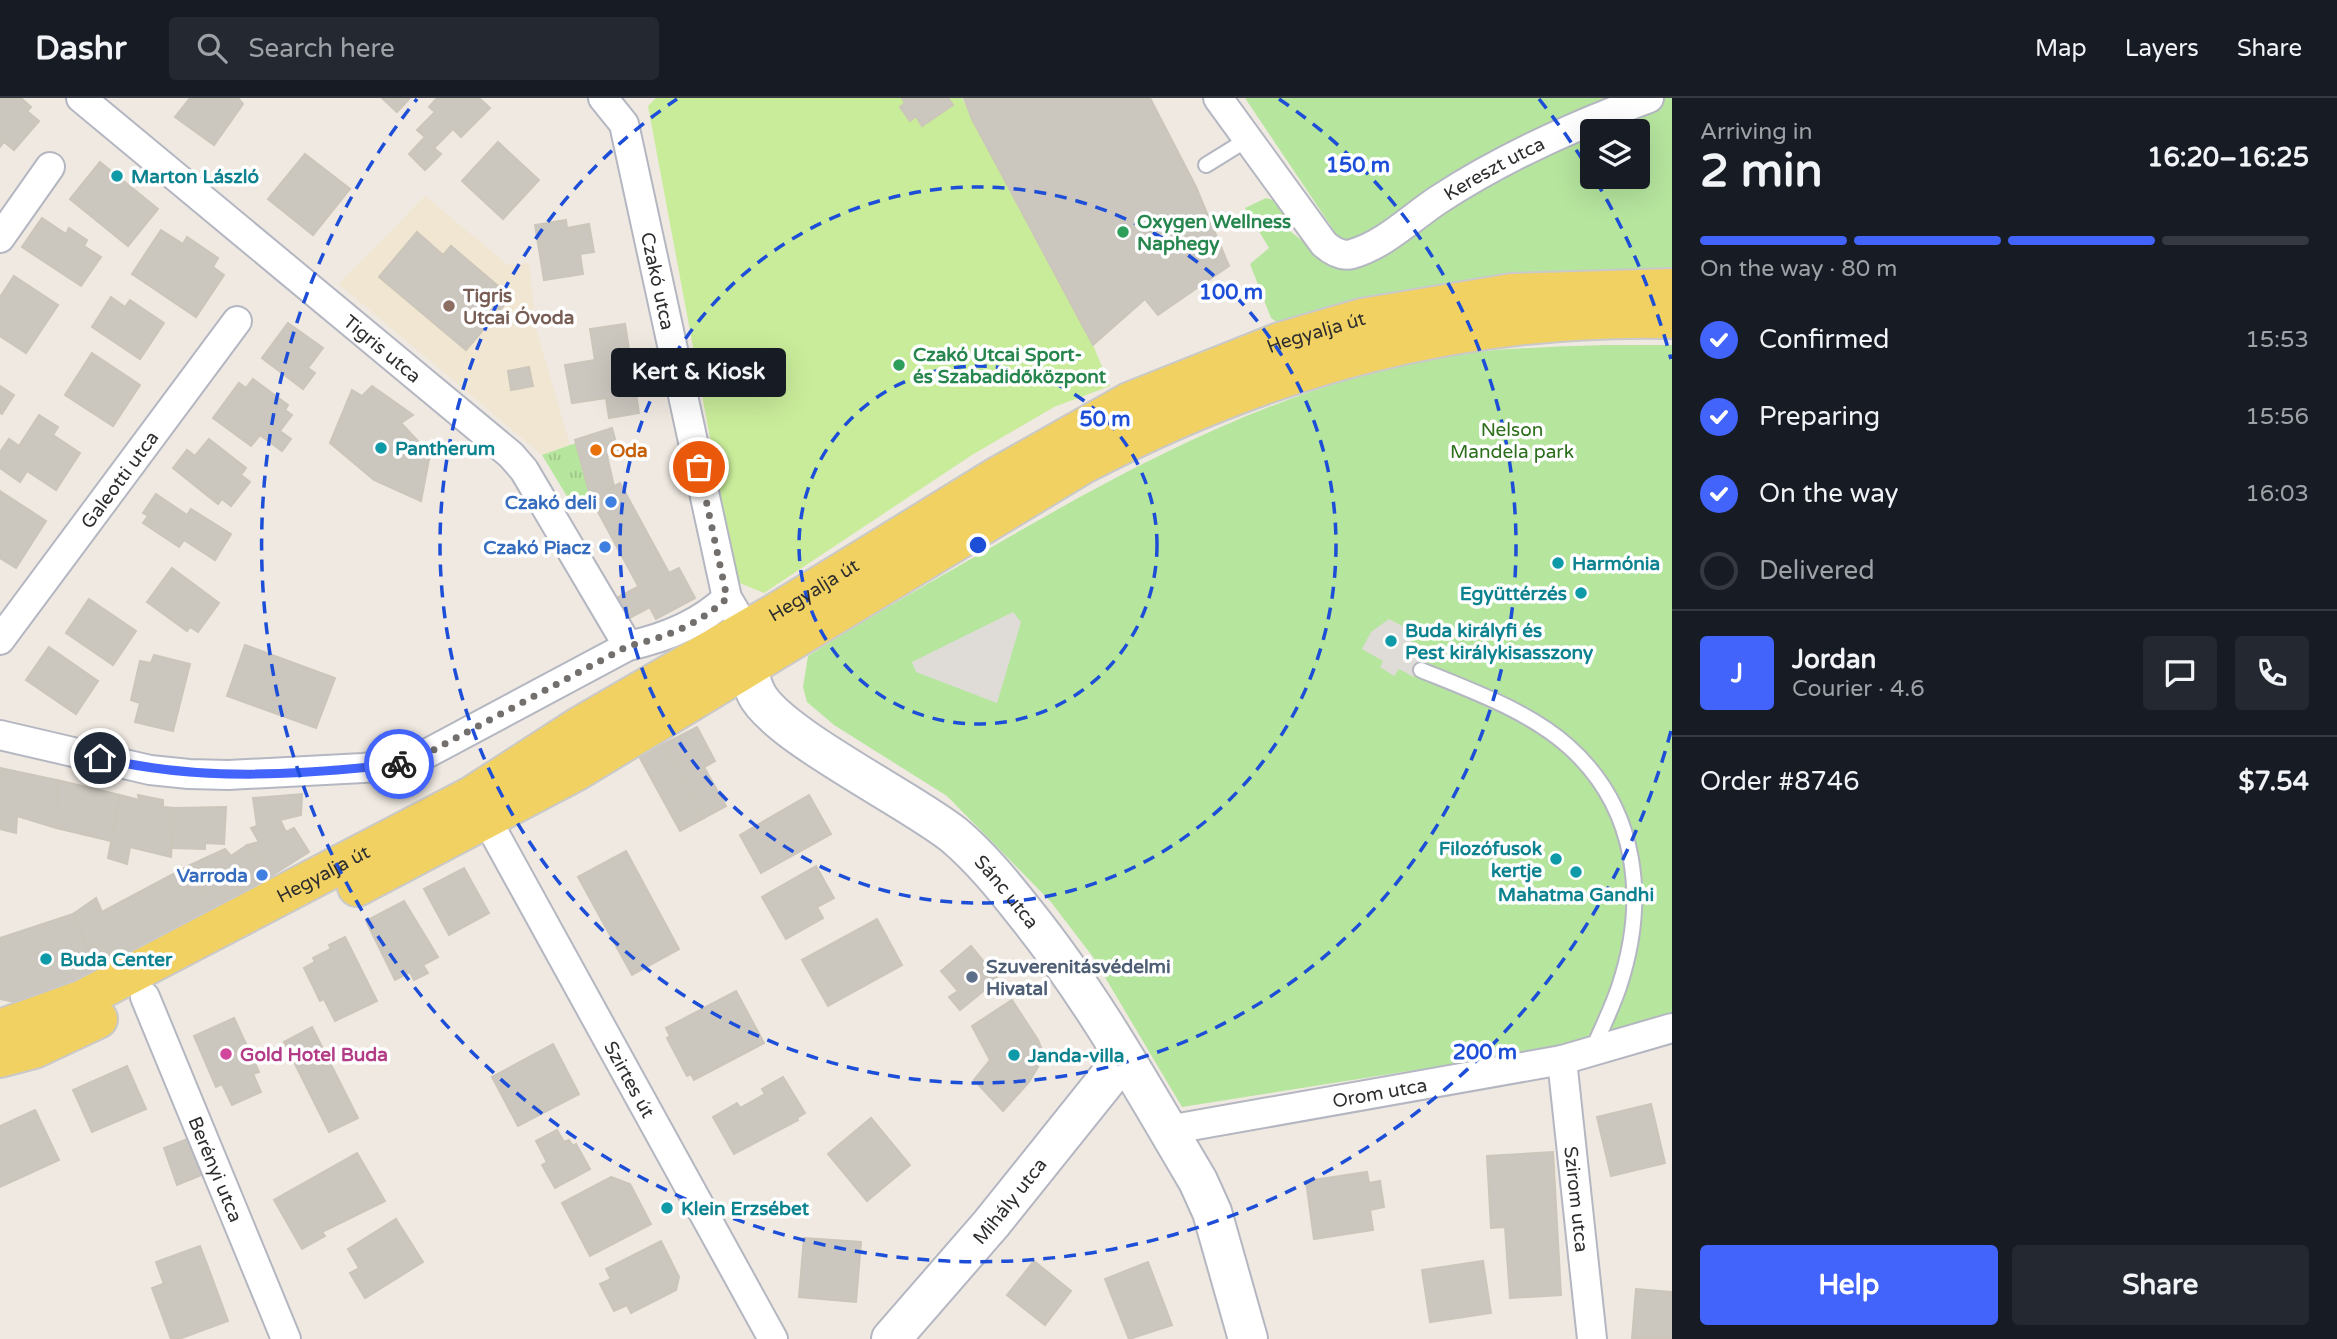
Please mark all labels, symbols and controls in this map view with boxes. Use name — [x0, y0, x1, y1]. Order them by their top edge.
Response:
search box — [169, 17, 659, 80]
text: Dashr — [35, 29, 127, 68]
icon: search — [193, 29, 231, 67]
text: Search here — [249, 33, 395, 64]
text: Map — [2035, 34, 2087, 63]
text: Layers — [2125, 34, 2199, 63]
text: Share — [2237, 34, 2302, 63]
text: Arriving in — [1700, 118, 1813, 146]
map controls — [1580, 119, 1650, 189]
button: layers — [1580, 119, 1650, 189]
street label: Kereszt utca — [1440, 133, 1548, 205]
text: 16:20–16:25 — [2147, 142, 2309, 173]
text: 2 min — [1700, 144, 1823, 199]
text: 150 m — [1326, 153, 1390, 178]
place label: Marton László — [131, 166, 259, 188]
marker: Marton László — [109, 168, 125, 184]
place label: Oxygen Wellness Naphegy — [1137, 211, 1291, 256]
marker: Oxygen Wellness Naphegy — [1115, 224, 1131, 240]
street label: Czakó utca — [636, 230, 678, 332]
text: On the way · 80 m — [1700, 255, 1897, 283]
text: 100 m — [1199, 280, 1263, 305]
place label: Tigris Utcai Óvoda — [462, 285, 574, 329]
marker: Tigris Utcai Óvoda — [441, 298, 457, 314]
street label: Hegyalja út — [1264, 308, 1368, 358]
street label: Tigris utca — [339, 311, 425, 388]
icon: check — [1700, 321, 1738, 359]
text: Confirmed — [1759, 324, 1889, 355]
text: 15:53 — [2245, 326, 2309, 354]
place label: Czakó Utcai Sport- és Szabadidőközpont — [913, 344, 1107, 389]
callout: Kert & Kiosk — [612, 348, 786, 397]
marker: Czakó Utcai Sport- és Szabadidőközpont — [891, 357, 907, 373]
text: Kert & Kiosk — [632, 358, 765, 386]
icon: check — [1700, 398, 1738, 436]
text: Preparing — [1759, 401, 1880, 432]
text: 15:56 — [2245, 403, 2309, 431]
text: 50 m — [1079, 407, 1131, 432]
park label: Nelson Mandela park — [1450, 419, 1574, 463]
street label: Galeotti utca — [77, 427, 163, 533]
pin — [669, 437, 729, 497]
place label: Pantherum — [395, 438, 495, 460]
marker: Pantherum — [373, 440, 389, 456]
place label: Oda — [610, 440, 648, 462]
marker: Oda — [588, 442, 604, 458]
icon: bag — [680, 448, 718, 486]
icon: check — [1700, 475, 1738, 513]
text: On the way — [1759, 478, 1899, 509]
text: 16:03 — [2245, 480, 2309, 508]
place label: Czakó deli — [505, 492, 597, 514]
marker: Czakó deli — [603, 494, 619, 510]
centre of rings — [966, 533, 990, 557]
place label: Czakó Piacz — [483, 537, 592, 559]
marker: Czakó Piacz — [597, 539, 613, 555]
place label: Harmónia — [1572, 553, 1660, 575]
street label: Hegyalja út — [765, 554, 863, 626]
marker: Harmónia — [1550, 555, 1566, 571]
text: Delivered — [1759, 555, 1875, 586]
place label: Együttérzés — [1460, 583, 1567, 606]
marker: Együttérzés — [1573, 585, 1589, 601]
place label: Buda királyfi és Pest királykisasszony — [1405, 620, 1594, 665]
marker: Buda királyfi és Pest királykisasszony — [1383, 633, 1399, 649]
button: chat — [2143, 636, 2217, 710]
button: phone — [2235, 636, 2309, 710]
text: Jordan — [1792, 644, 1876, 675]
text: J — [1731, 658, 1743, 689]
text: Courier · 4.6 — [1792, 675, 1925, 703]
pin — [70, 728, 130, 788]
courier — [364, 729, 434, 799]
icon: home — [81, 739, 119, 777]
icon: bike — [380, 745, 418, 783]
text: Order #8746 — [1700, 766, 1860, 797]
text: $7.54 — [2239, 766, 2309, 797]
place label: Filozófusok kertje — [1439, 838, 1543, 883]
street label: Hegyalja út — [273, 841, 374, 908]
street label: Sánc utca — [970, 851, 1043, 933]
marker: Filozófusok kertje — [1548, 851, 1564, 867]
marker: Mahatma Gandhi — [1568, 864, 1584, 880]
place label: Varroda — [177, 865, 248, 887]
marker: Varroda — [254, 867, 270, 883]
place label: Mahatma Gandhi — [1498, 884, 1654, 906]
place label: Buda Center — [60, 949, 173, 971]
marker: Buda Center — [38, 951, 54, 967]
place label: Szuverenitásvédelmi Hivatal — [986, 956, 1171, 1000]
marker: Szuverenitásvédelmi Hivatal — [964, 969, 980, 985]
street label: Szirtes út — [599, 1038, 659, 1122]
text: 200 m — [1453, 1040, 1517, 1065]
place label: Gold Hotel Buda — [240, 1044, 388, 1066]
place label: Janda-villa — [1027, 1045, 1124, 1067]
marker: Gold Hotel Buda — [218, 1046, 234, 1062]
marker: Janda-villa — [1006, 1047, 1022, 1063]
street label: Orom utca — [1331, 1074, 1429, 1113]
street label: Berényi utca — [183, 1113, 247, 1226]
street label: Szirom utca — [1559, 1145, 1593, 1253]
street label: Mihály utca — [969, 1154, 1052, 1249]
place label: Klein Erzsébet — [681, 1198, 810, 1220]
marker: Klein Erzsébet — [659, 1200, 675, 1216]
button: Help — [1700, 1245, 1998, 1325]
button: Share — [2012, 1245, 2309, 1325]

